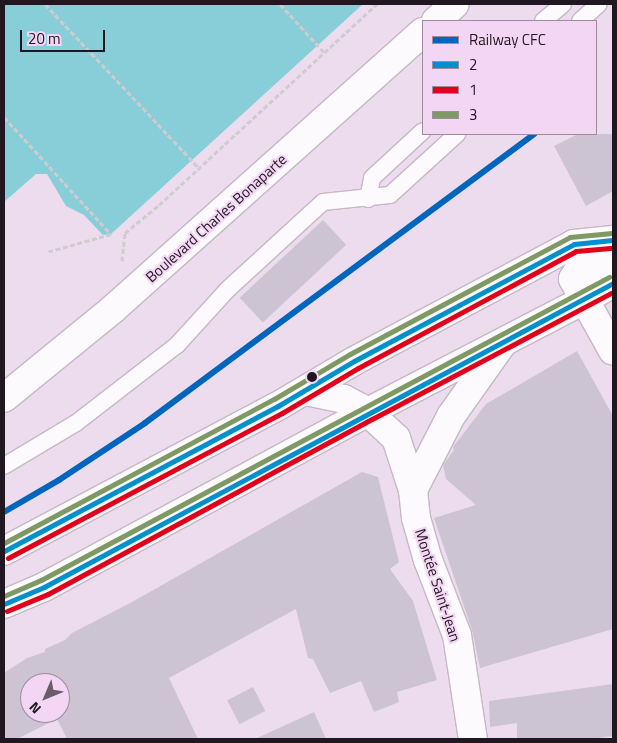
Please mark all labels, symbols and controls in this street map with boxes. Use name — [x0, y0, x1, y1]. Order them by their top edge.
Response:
scale bar — [22, 20, 108, 52]
legend — [422, 20, 597, 135]
text: 20 m — [28, 27, 61, 50]
text: Railway CFC — [469, 28, 546, 51]
text: 2 — [469, 53, 477, 76]
text: 1 — [469, 78, 477, 101]
text: 3 — [469, 103, 477, 126]
street label: Boulevard Charles Bonaparte — [142, 150, 290, 286]
unlabelled marker — [307, 372, 317, 382]
street label: Montée Saint-Jean — [411, 526, 465, 644]
north arrow — [20, 673, 70, 723]
text: N — [24, 697, 46, 719]

